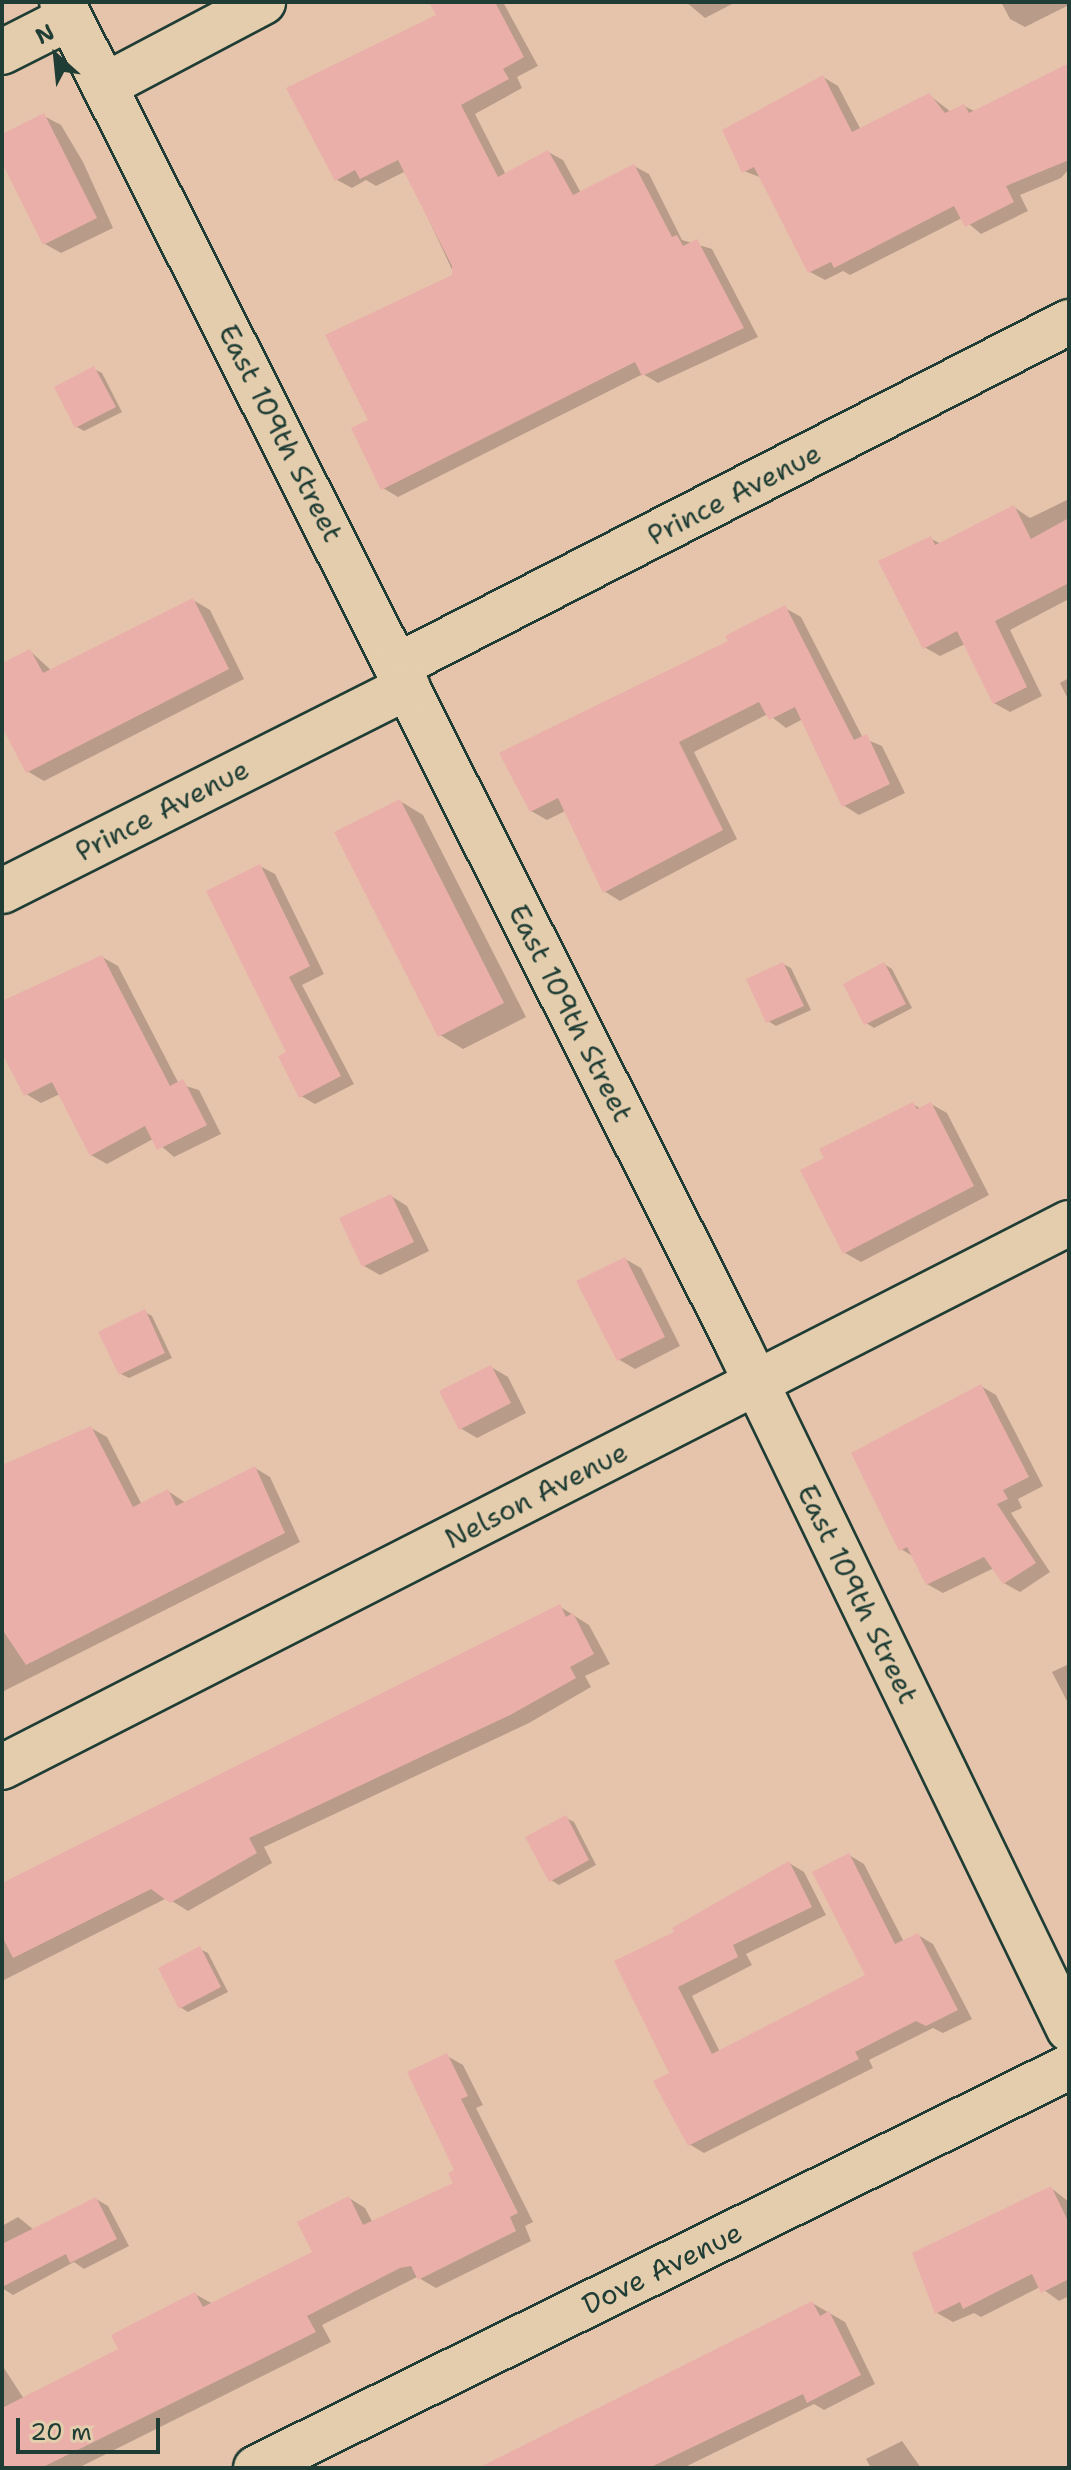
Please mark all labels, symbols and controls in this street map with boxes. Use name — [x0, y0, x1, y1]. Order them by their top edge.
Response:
north arrow — [16, 16, 96, 96]
text: N — [31, 17, 59, 51]
street label: East 109th Street — [212, 319, 350, 547]
street label: Prince Avenue — [642, 436, 826, 552]
street label: Prince Avenue — [70, 752, 254, 868]
street label: East 109th Street — [502, 899, 640, 1127]
street label: Nelson Avenue — [439, 1434, 633, 1556]
street label: East 109th Street — [790, 1479, 926, 1709]
street label: Dove Avenue — [577, 2215, 747, 2321]
scale bar — [20, 2402, 164, 2452]
text: 20 m — [30, 2416, 92, 2448]

